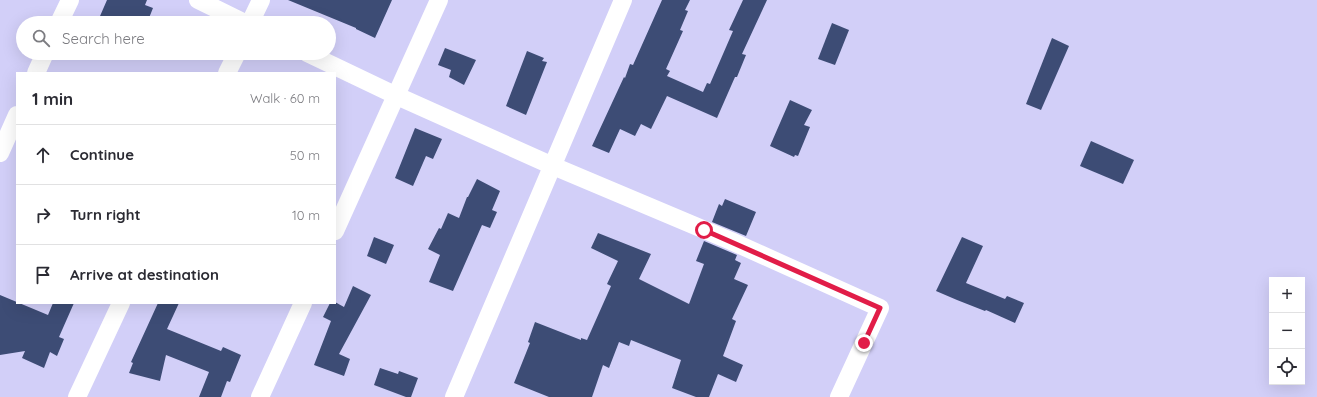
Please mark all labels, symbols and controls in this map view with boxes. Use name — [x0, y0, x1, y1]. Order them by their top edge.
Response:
search box — [16, 16, 336, 60]
icon: search — [30, 27, 52, 49]
text: Search here — [62, 29, 145, 48]
text: 1 min — [32, 88, 73, 109]
text: Walk · 60 m — [250, 90, 320, 106]
icon: ahead — [32, 144, 54, 166]
text: Continue — [70, 145, 134, 164]
text: 50 m — [290, 147, 320, 163]
icon: right — [32, 204, 54, 226]
text: Turn right — [70, 205, 141, 224]
text: 10 m — [292, 207, 320, 223]
route start — [695, 221, 713, 239]
icon: arrive — [32, 264, 54, 286]
text: Arrive at destination — [70, 265, 219, 284]
map controls — [1269, 277, 1305, 385]
button: + — [1269, 277, 1305, 313]
button: − — [1269, 313, 1305, 349]
route end — [855, 334, 873, 352]
button: locate — [1269, 349, 1305, 385]

